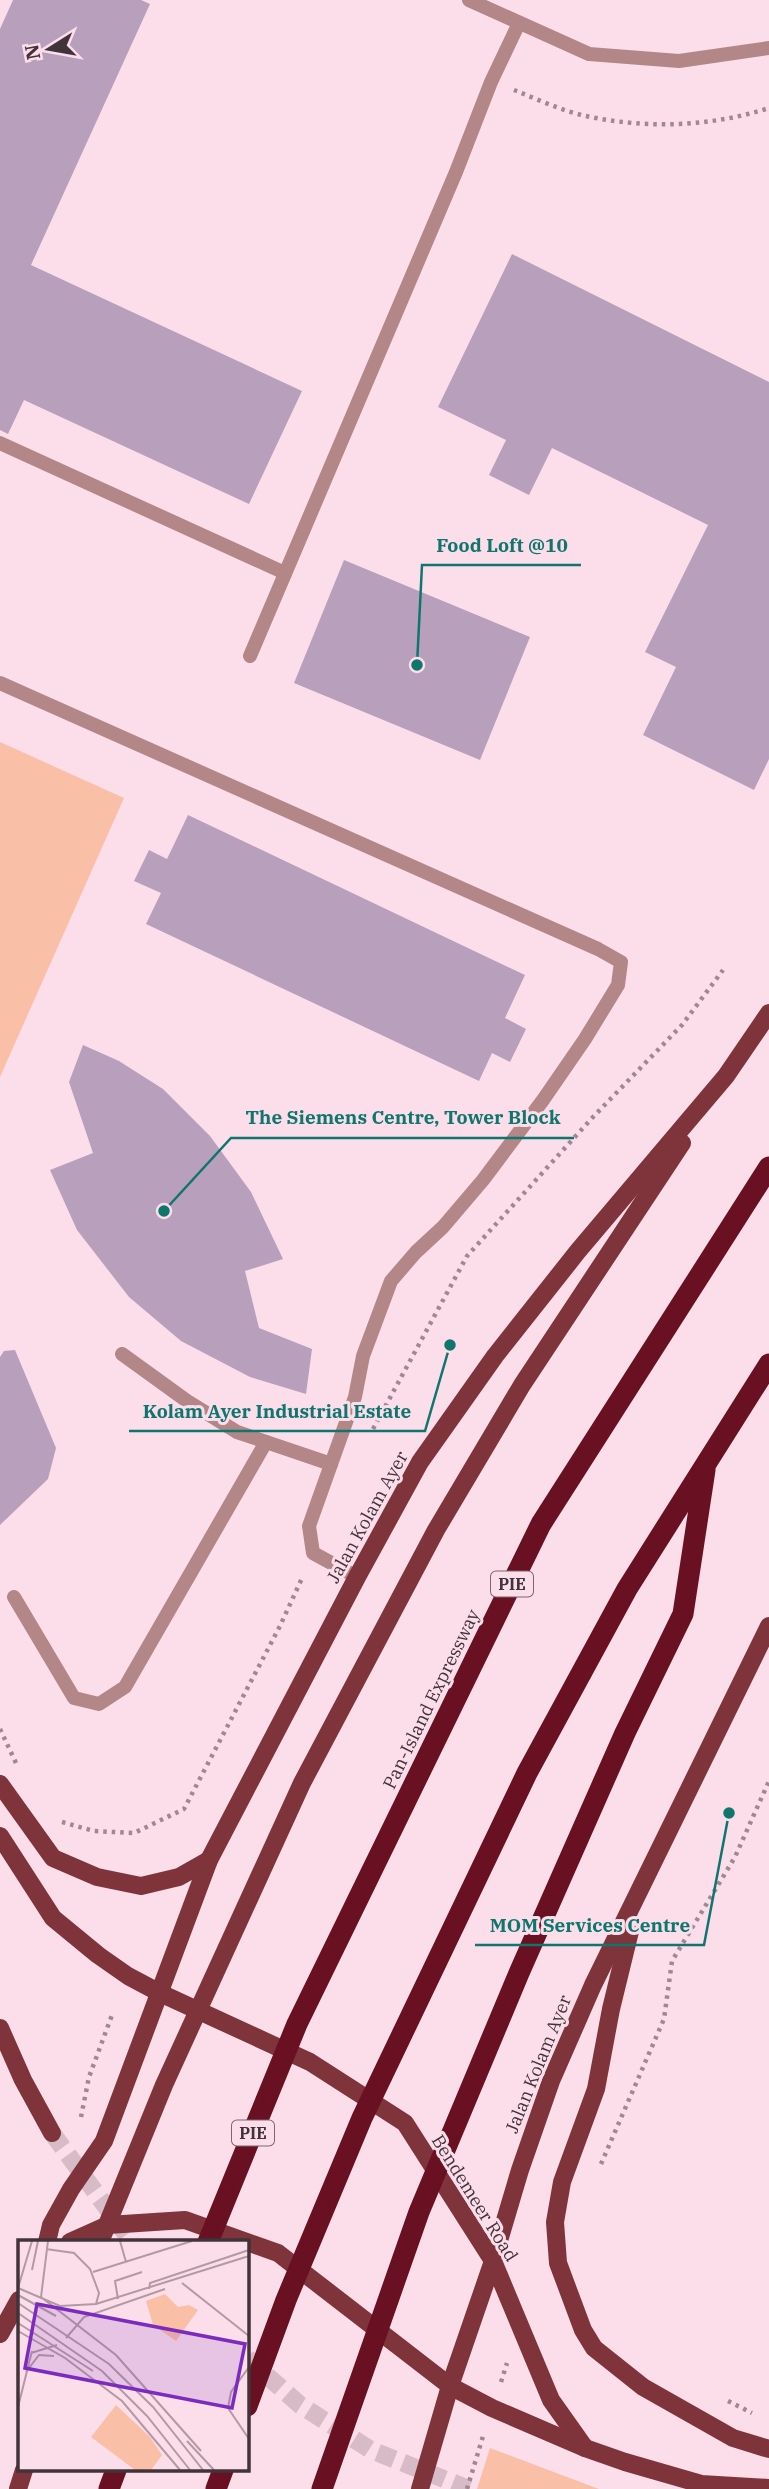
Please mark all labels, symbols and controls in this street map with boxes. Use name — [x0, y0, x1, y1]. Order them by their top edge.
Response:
north arrow — [14, 14, 84, 84]
text: N — [19, 43, 46, 62]
callout: Food Loft @10 — [422, 525, 581, 565]
text: Food Loft @10 — [436, 533, 568, 557]
callout: The Siemens Centre, Tower Block — [231, 1098, 574, 1138]
text: The Siemens Centre, Tower Block — [245, 1105, 561, 1129]
callout: Kolam Ayer Industrial Estate — [129, 1391, 425, 1431]
text: Kolam Ayer Industrial Estate — [143, 1399, 411, 1423]
street label: Jalan Kolam Ayer — [321, 1447, 413, 1587]
road number: PIE — [491, 1572, 533, 1596]
street label: Pan-Island Expressway — [377, 1605, 485, 1793]
callout: MOM Services Centre — [475, 1905, 704, 1945]
text: MOM Services Centre — [490, 1913, 690, 1937]
street label: Jalan Kolam Ayer — [500, 1992, 576, 2136]
road number: PIE — [232, 2120, 274, 2146]
street label: Bendemeer Road — [427, 2130, 523, 2266]
inset map — [18, 2240, 248, 2472]

